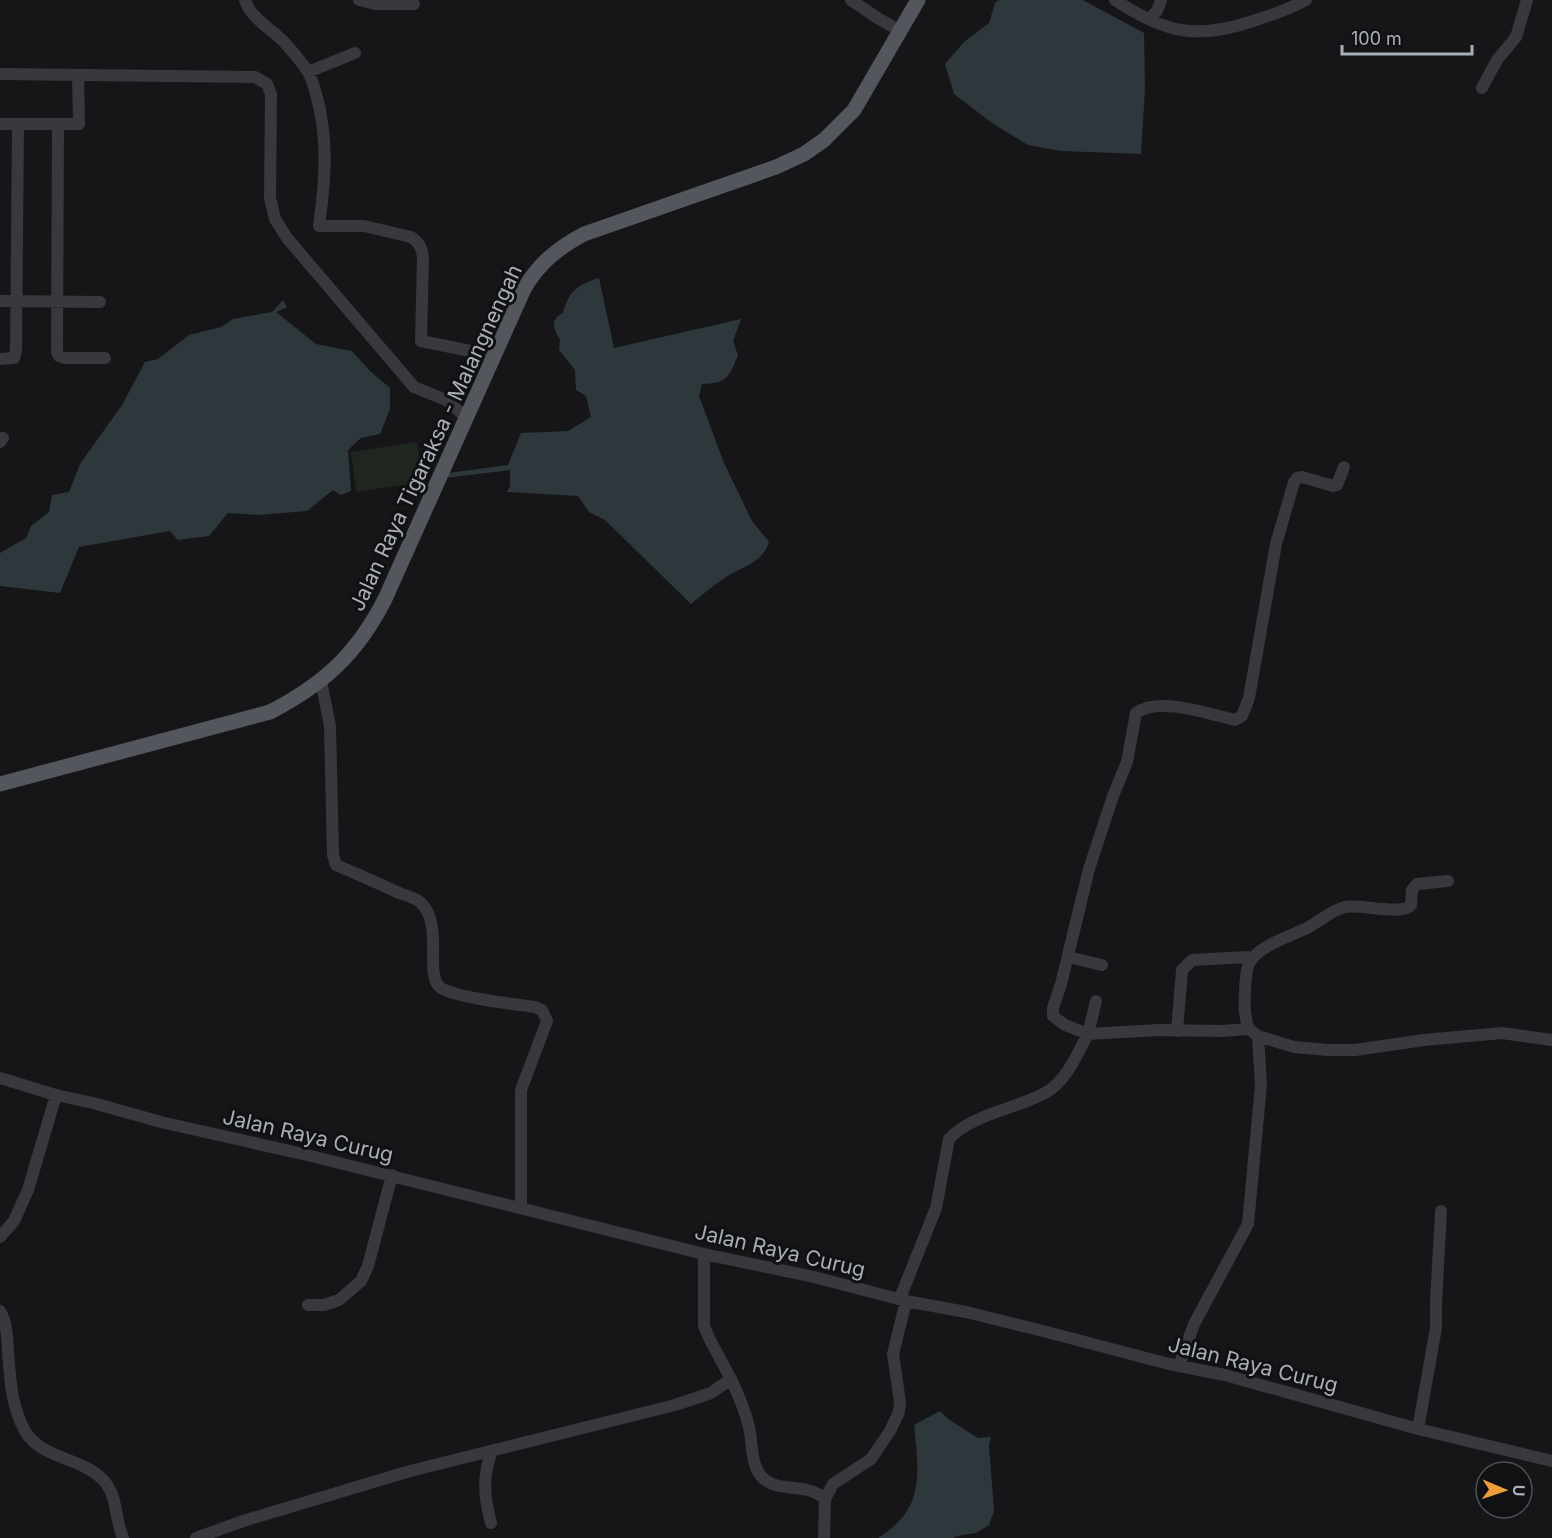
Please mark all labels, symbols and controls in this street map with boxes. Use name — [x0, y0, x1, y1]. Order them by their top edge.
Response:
scale bar — [1342, 18, 1472, 56]
text: 100 m — [1351, 28, 1402, 49]
street label: Jalan Raya Tigaraksa - Malangnengah — [344, 261, 527, 615]
street label: Jalan Raya Curug — [220, 1104, 396, 1167]
street label: Jalan Raya Curug — [692, 1219, 868, 1282]
street label: Jalan Raya Curug — [1166, 1331, 1341, 1398]
north arrow — [1474, 1460, 1534, 1520]
text: U — [1509, 1484, 1529, 1497]

